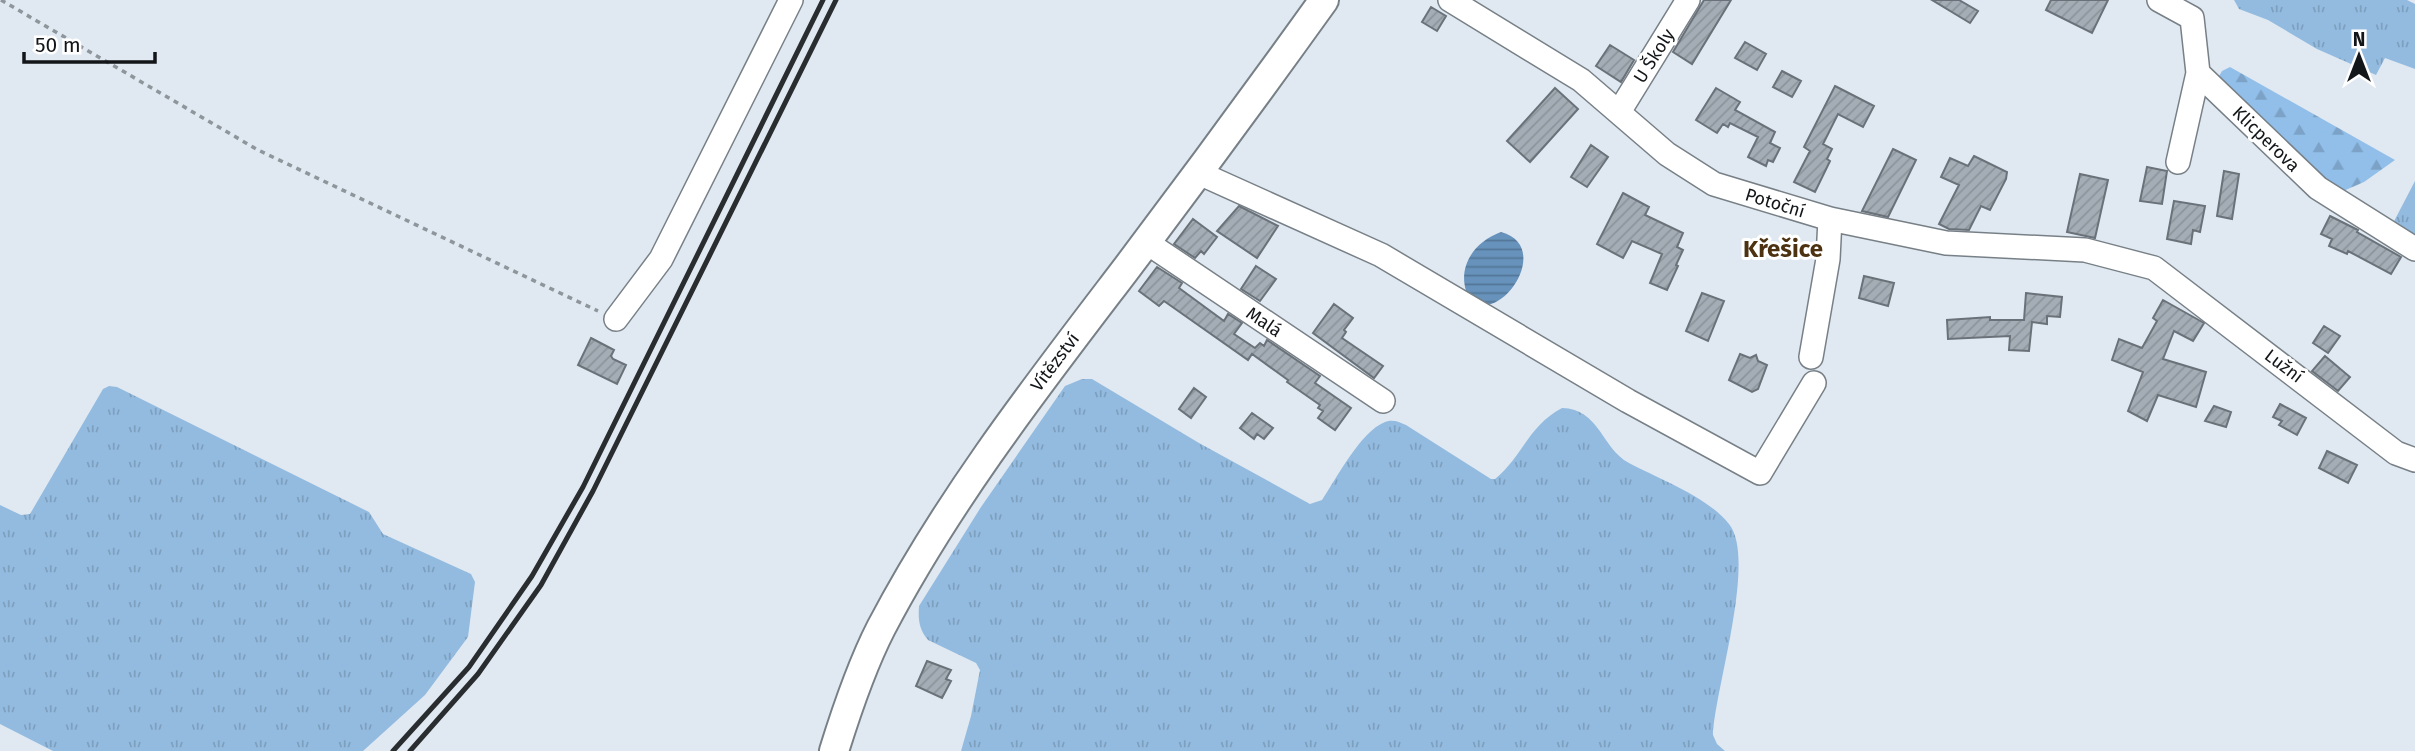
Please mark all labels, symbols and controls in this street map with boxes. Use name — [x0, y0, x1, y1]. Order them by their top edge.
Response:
scale bar — [24, 21, 156, 65]
north arrow — [2324, 21, 2394, 91]
street label: U Školy — [1629, 25, 1679, 87]
text: N — [2353, 28, 2365, 51]
text: 50 m — [35, 32, 81, 58]
street label: Klicperova — [2228, 101, 2304, 177]
street label: Potoční — [1742, 184, 1808, 222]
district label: Křešice — [1743, 235, 1823, 263]
street label: Malá — [1242, 302, 1286, 342]
street label: Vítězství — [1026, 328, 1084, 396]
street label: Lužní — [2260, 344, 2308, 388]

